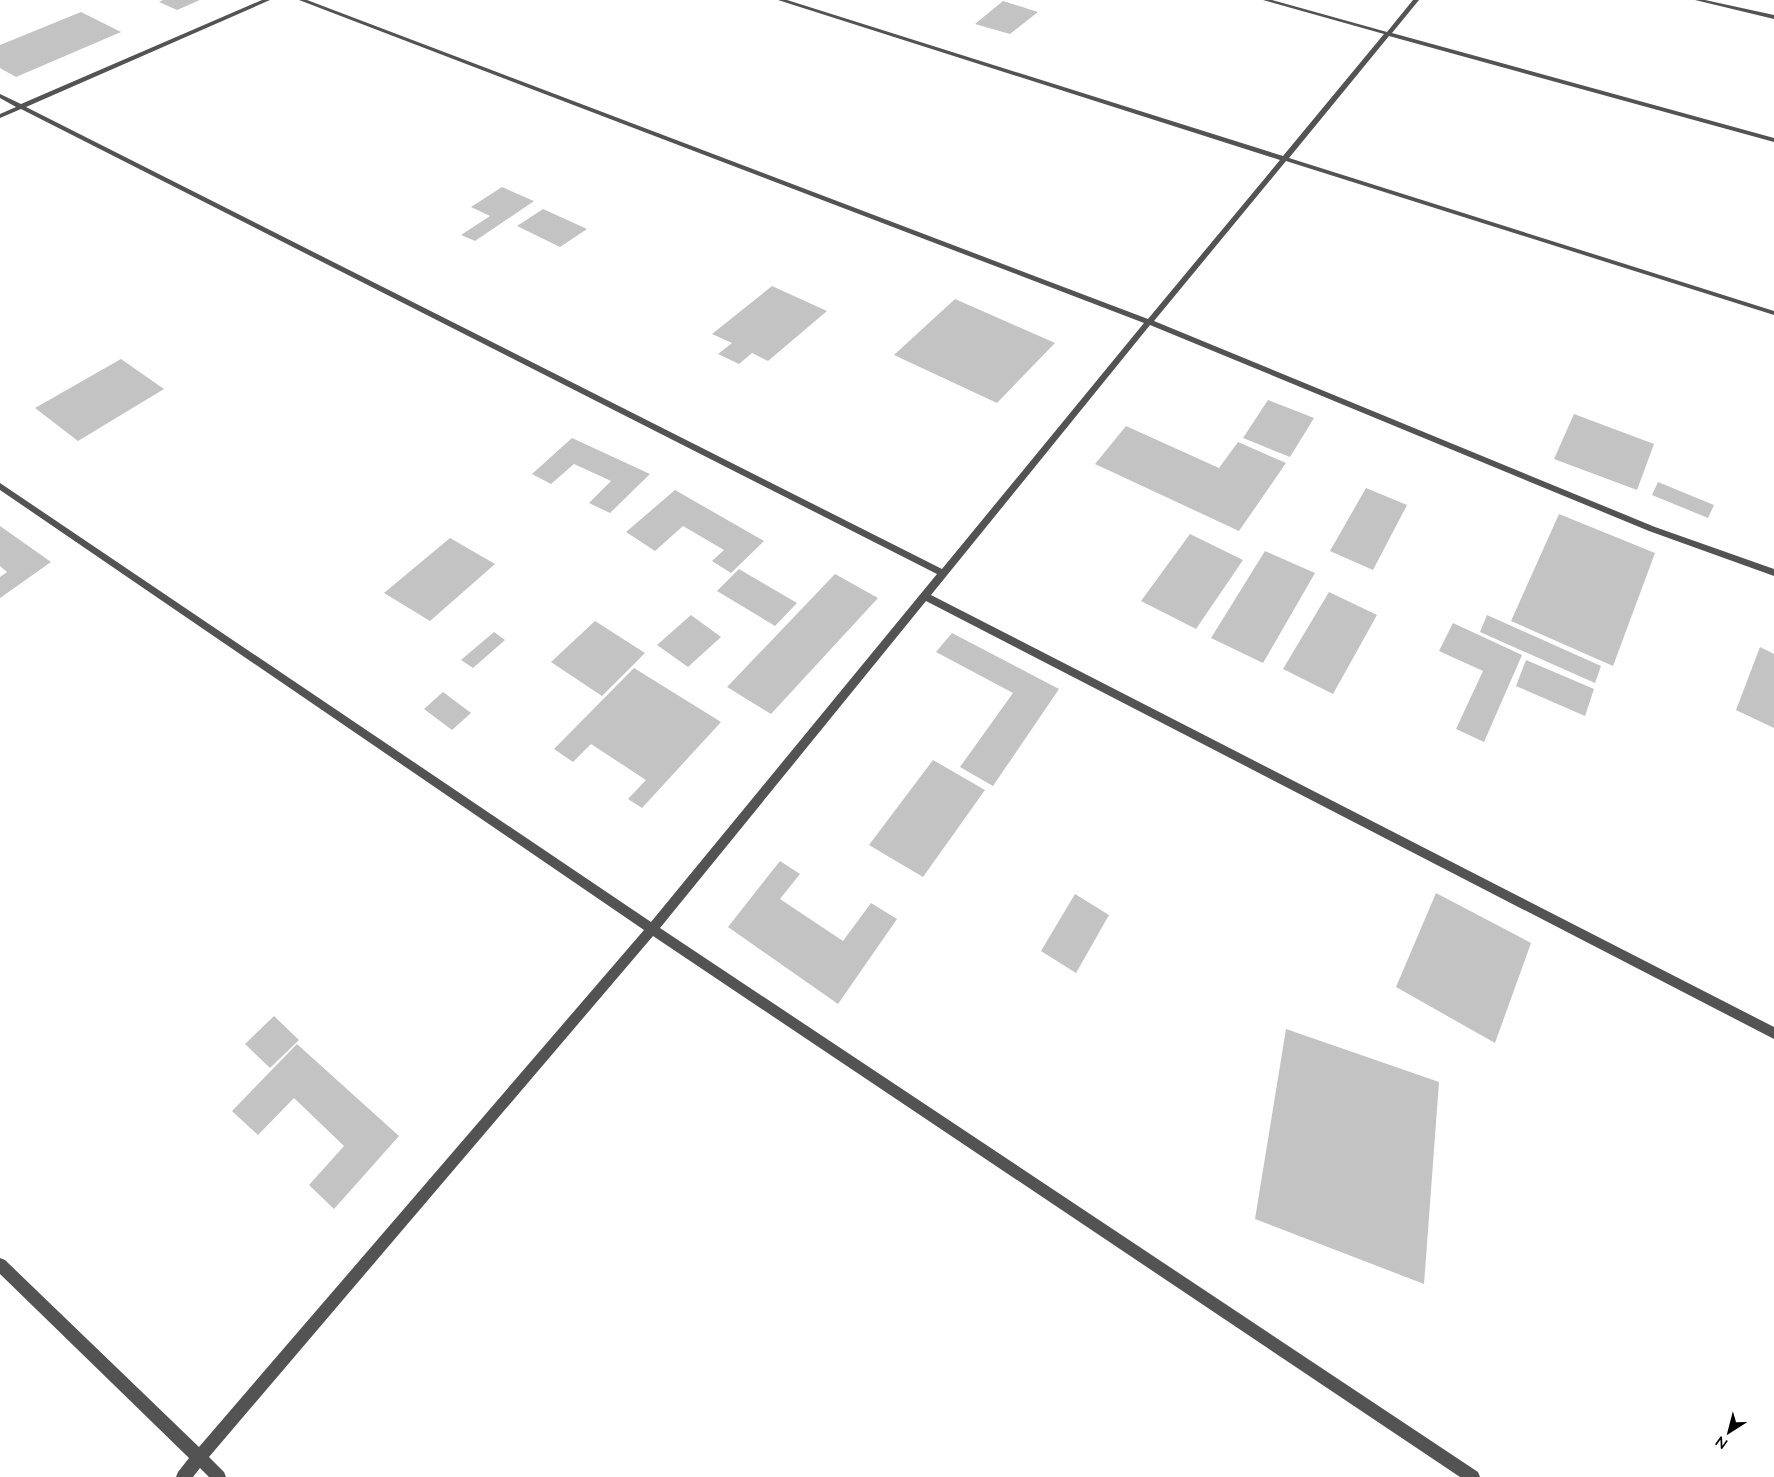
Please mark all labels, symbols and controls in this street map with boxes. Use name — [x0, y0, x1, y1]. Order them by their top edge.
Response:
north arrow — [1704, 1407, 1754, 1457]
text: N — [1712, 1433, 1730, 1453]

